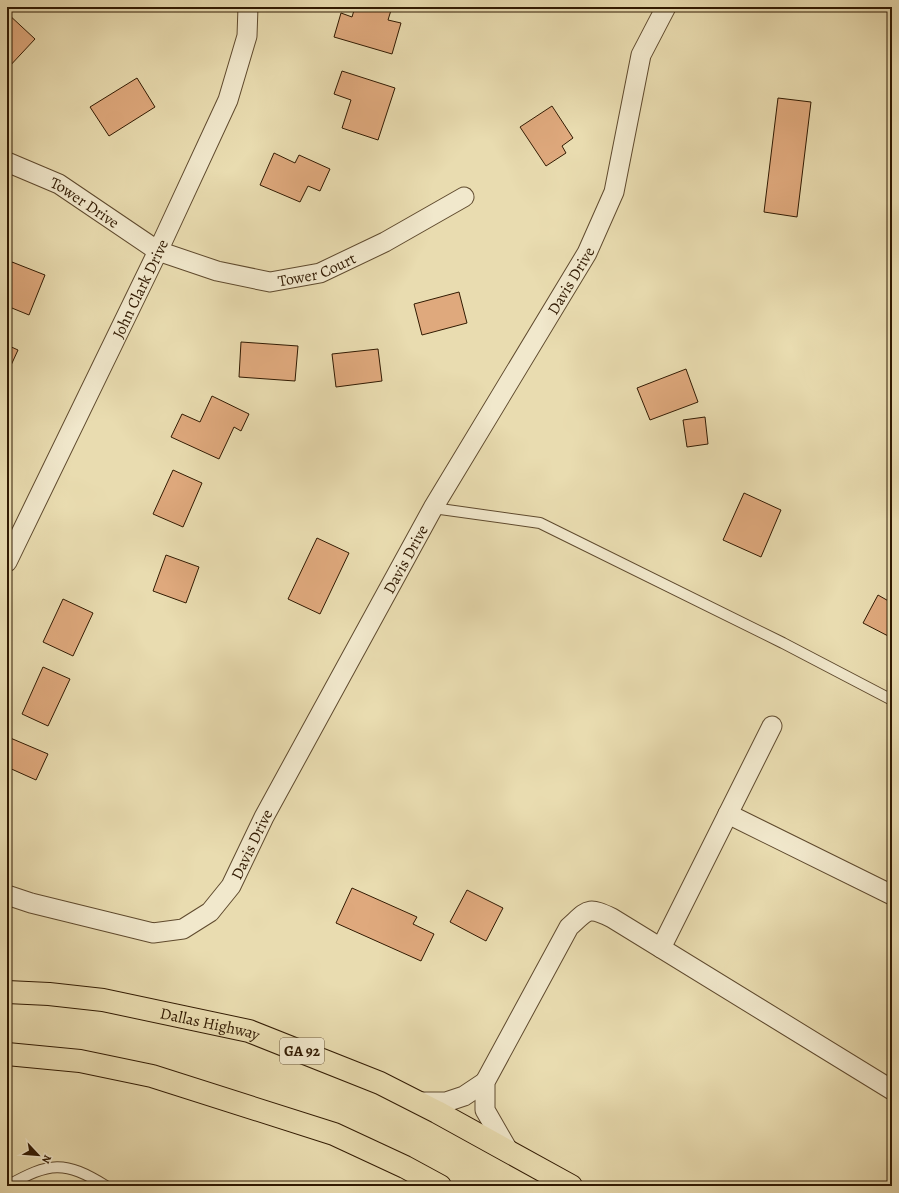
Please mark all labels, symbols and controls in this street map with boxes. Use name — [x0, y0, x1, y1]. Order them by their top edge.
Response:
street label: Tower Drive — [47, 172, 123, 234]
street label: John Clark Drive — [107, 236, 174, 342]
street label: Davis Drive — [542, 244, 600, 319]
street label: Tower Court — [276, 248, 360, 292]
street label: Davis Drive — [378, 521, 434, 598]
street label: Davis Drive — [226, 805, 278, 883]
street label: Dallas Highway — [158, 1002, 264, 1047]
road number: GA 92 — [280, 1038, 324, 1064]
north arrow — [18, 1135, 58, 1175]
text: N — [38, 1152, 55, 1166]

